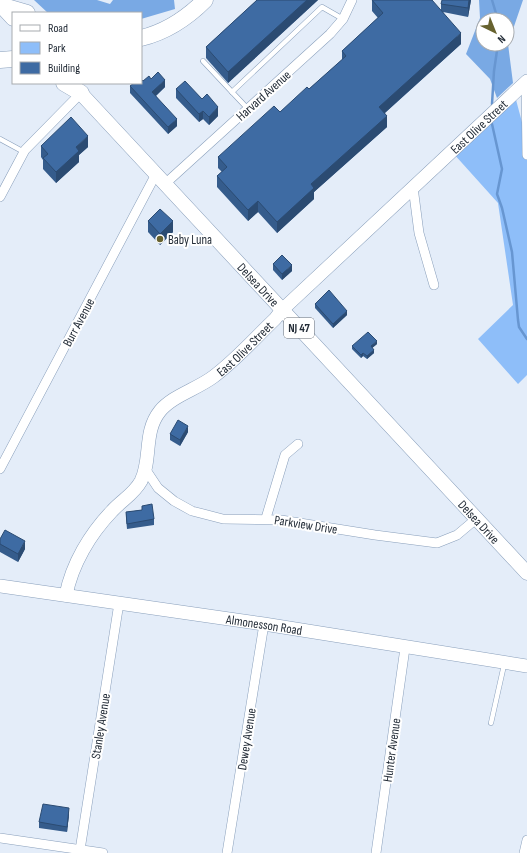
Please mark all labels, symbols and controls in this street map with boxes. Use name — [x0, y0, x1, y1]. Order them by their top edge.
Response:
legend — [12, 12, 142, 84]
north arrow — [475, 12, 515, 52]
text: Road — [48, 21, 68, 36]
text: N — [495, 32, 508, 46]
text: Park — [48, 41, 66, 56]
text: Building — [48, 61, 80, 76]
street label: Harvard Avenue — [233, 67, 294, 124]
street label: East Olive Street — [447, 97, 511, 158]
place label: Baby Luna — [168, 232, 212, 248]
marker: Baby Luna — [155, 234, 165, 244]
street label: Delsea Drive — [234, 260, 282, 310]
street label: Burr Avenue — [59, 296, 98, 349]
street label: East Olive Street — [214, 318, 277, 380]
road number: NJ 47 — [284, 318, 314, 338]
street label: Delsea Drive — [454, 497, 503, 547]
street label: Parkview Drive — [273, 512, 339, 538]
street label: Almonesson Road — [224, 612, 303, 639]
street label: Stanley Avenue — [88, 692, 114, 760]
street label: Dewey Avenue — [234, 707, 260, 771]
street label: Hunter Avenue — [380, 717, 404, 783]

